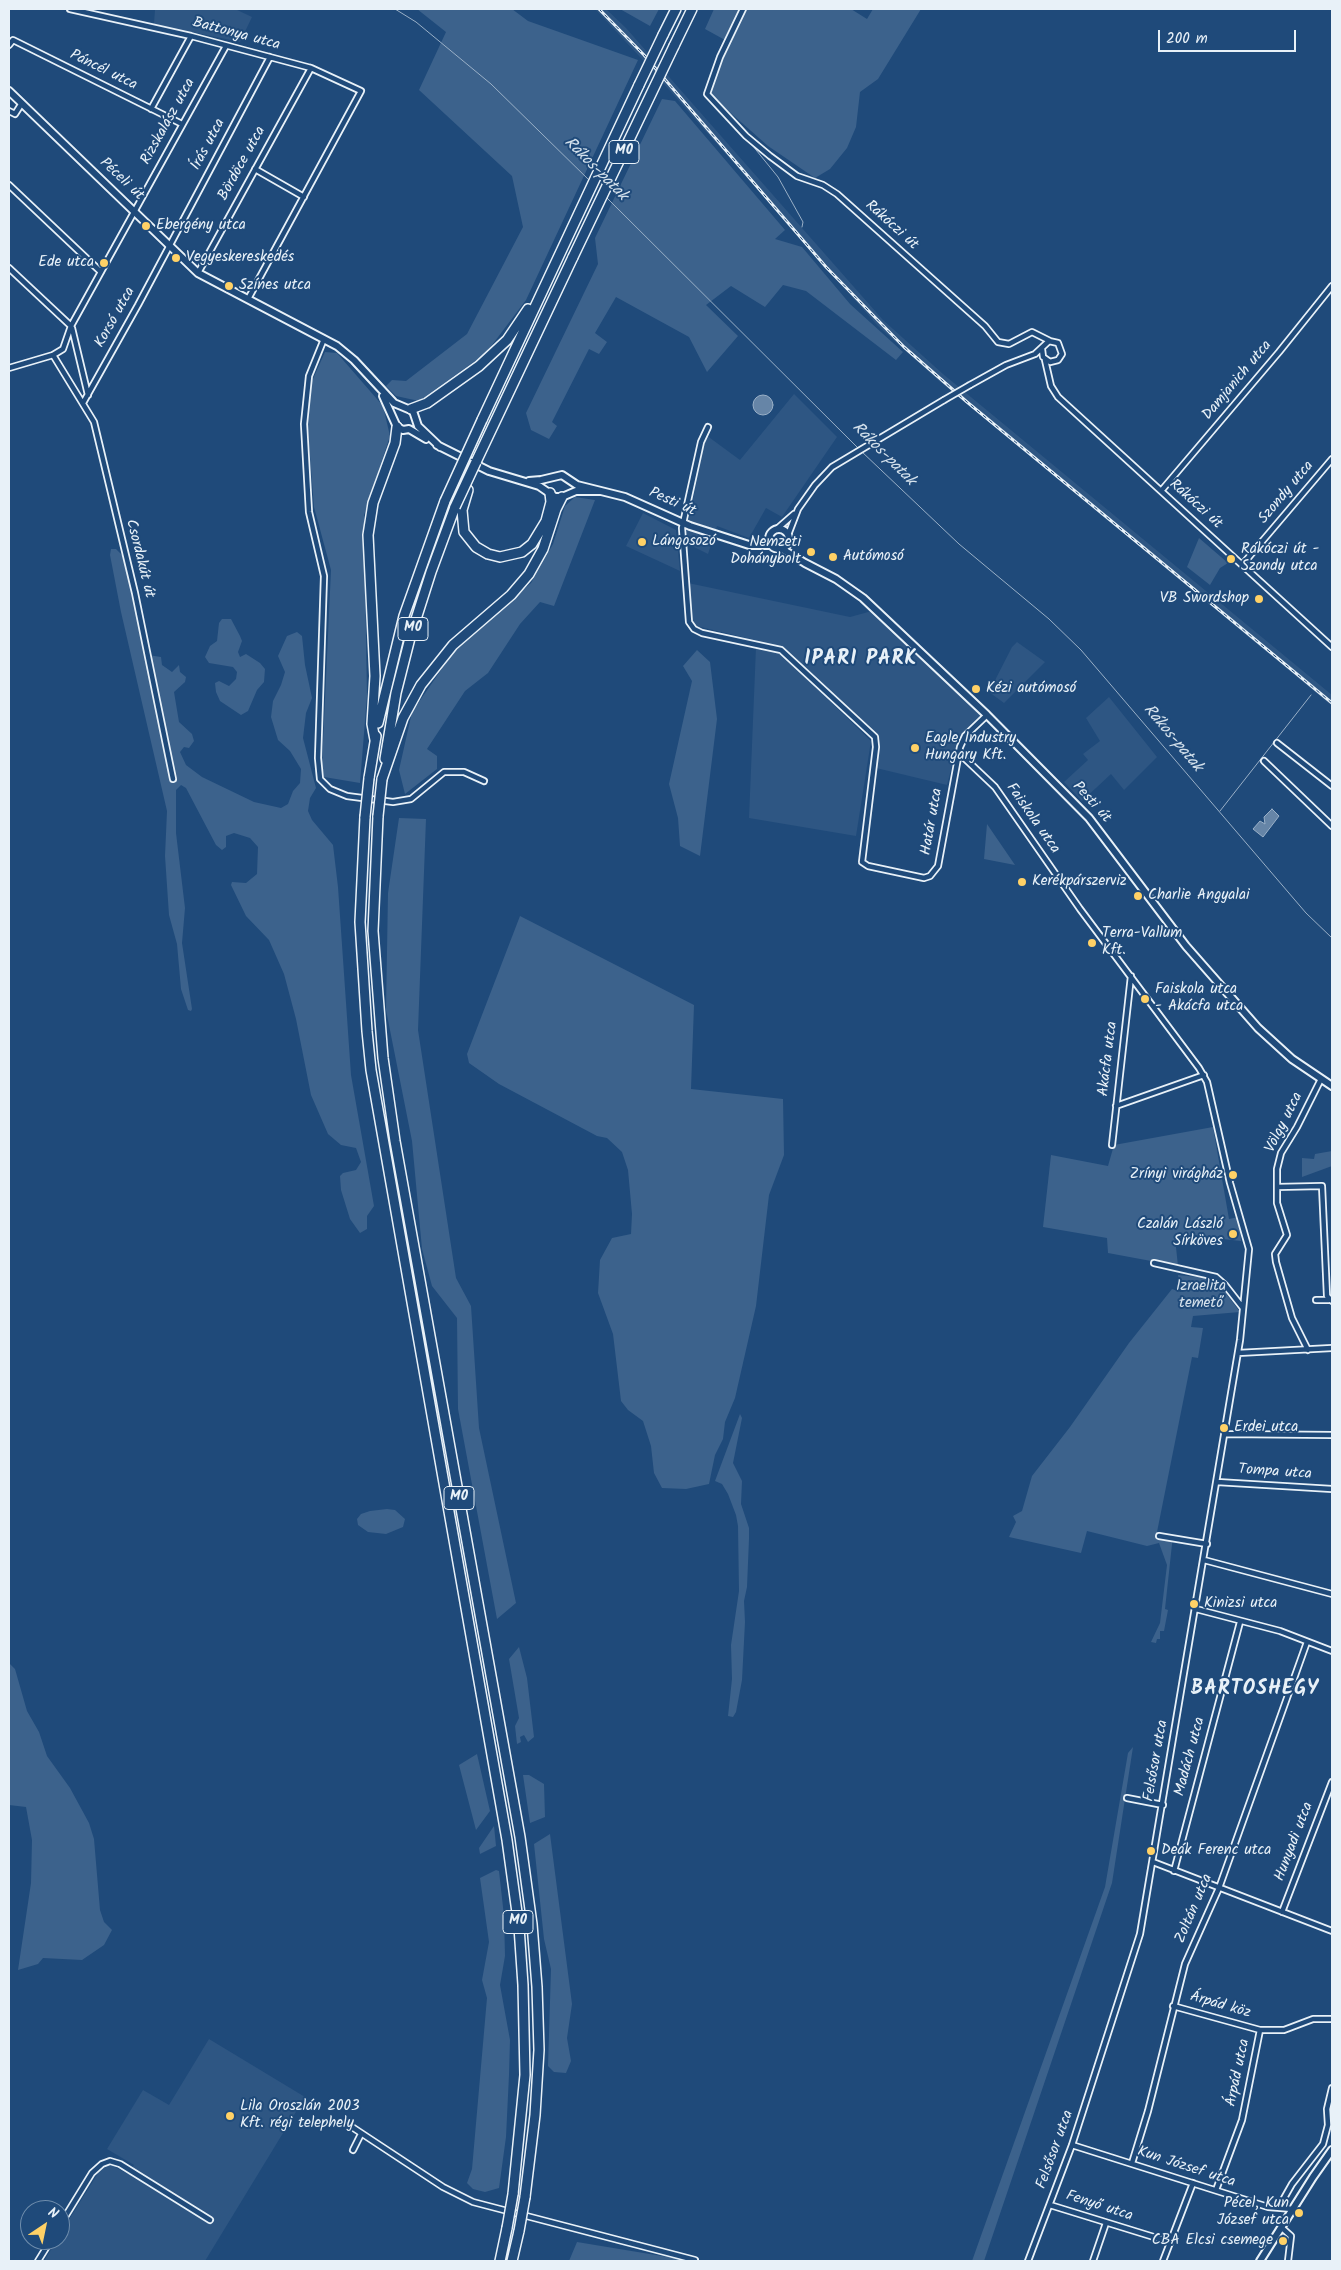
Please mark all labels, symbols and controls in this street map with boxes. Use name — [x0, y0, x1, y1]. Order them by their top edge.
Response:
street label: Battonya utca — [190, 15, 282, 55]
scale bar — [1161, 20, 1298, 52]
text: 200 m — [1166, 27, 1208, 51]
street label: Páncél utca — [66, 47, 140, 95]
street label: Rizskalász utca — [138, 76, 200, 168]
street label: Írás utca — [188, 116, 230, 174]
street label: Bördöce utca — [215, 124, 271, 204]
water label: Rákos-patak — [559, 134, 631, 206]
road number: M0 — [609, 140, 639, 163]
street label: Péceli út — [95, 155, 147, 205]
street label: Rákóczi út — [861, 197, 921, 255]
place label: Ebergény utca — [156, 217, 246, 235]
marker: Ebergény utca — [140, 220, 152, 232]
place label: Vegyeskereskedés — [186, 249, 294, 267]
marker: Vegyeskereskedés — [170, 252, 182, 264]
place label: Ede utca — [38, 254, 94, 272]
marker: Ede utca — [98, 257, 110, 269]
place label: Színes utca — [239, 277, 311, 295]
marker: Színes utca — [223, 280, 235, 292]
street label: Korsó utca — [92, 285, 140, 351]
street label: Damjanich utca — [1199, 337, 1277, 425]
water label: Rákos-patak — [847, 419, 919, 491]
street label: Szondy utca — [1255, 458, 1319, 528]
street label: Rákóczi út — [1165, 476, 1225, 534]
street label: Pesti út — [646, 485, 698, 521]
street label: Csordakút út — [121, 518, 157, 600]
place label: Lángosozó — [652, 533, 716, 551]
place label: Nemzeti Dohánybolt — [730, 534, 801, 569]
marker: Lángosozó — [636, 536, 648, 548]
place label: Rákóczi út - Szondy utca — [1241, 541, 1319, 576]
marker: Nemzeti Dohánybolt — [805, 546, 817, 558]
place label: Autómosó — [843, 548, 904, 566]
marker: Autómosó — [827, 551, 839, 563]
marker: Rákóczi út - Szondy utca — [1225, 553, 1237, 565]
place label: VB Swordshop — [1160, 590, 1249, 608]
marker: VB Swordshop — [1253, 593, 1265, 605]
road number: M0 — [398, 618, 428, 640]
district label: IPARI PARK — [803, 649, 919, 673]
place label: Kézi autómosó — [986, 680, 1076, 698]
marker: Kézi autómosó — [970, 683, 982, 695]
water label: Rákos-patak — [1138, 701, 1206, 777]
place label: Eagle Industry Hungary Kft. — [925, 730, 1016, 765]
marker: Eagle Industry Hungary Kft. — [909, 742, 921, 754]
street label: Pesti út — [1068, 779, 1114, 827]
street label: Faiskola utca — [1001, 780, 1063, 858]
street label: Határ utca — [918, 787, 948, 857]
place label: Kerékpárszerviz — [1032, 873, 1127, 891]
marker: Kerékpárszerviz — [1016, 876, 1028, 888]
place label: Charlie Angyalai — [1148, 887, 1250, 905]
marker: Charlie Angyalai — [1132, 890, 1144, 902]
place label: Terra-Vallum Kft. — [1102, 925, 1182, 960]
marker: Terra-Vallum Kft. — [1086, 937, 1098, 949]
place label: Faiskola utca - Akácfa utca — [1155, 981, 1243, 1016]
marker: Faiskola utca - Akácfa utca — [1139, 993, 1151, 1005]
street label: Akácfa utca — [1095, 1021, 1123, 1097]
street label: Völgy utca — [1262, 1090, 1308, 1156]
place label: Zrínyi virágház — [1130, 1166, 1223, 1184]
marker: Zrínyi virágház — [1227, 1169, 1239, 1181]
place label: Czalán László Sírköves — [1137, 1216, 1223, 1251]
marker: Czalán László Sírköves — [1227, 1228, 1239, 1240]
park label: Izraelita temető — [1176, 1278, 1226, 1313]
place label: Erdei utca — [1234, 1419, 1298, 1437]
marker: Erdei utca — [1218, 1422, 1230, 1434]
street label: Tompa utca — [1238, 1461, 1312, 1485]
road number: M0 — [444, 1486, 474, 1510]
place label: Kinizsi utca — [1204, 1595, 1277, 1613]
marker: Kinizsi utca — [1188, 1598, 1200, 1610]
district label: BARTOSHEGY — [1189, 1679, 1321, 1703]
street label: Madách utca — [1172, 1716, 1210, 1798]
street label: Felsősor utca — [1141, 1719, 1173, 1803]
street label: Hunyadi utca — [1272, 1800, 1318, 1884]
place label: Deák Ferenc utca — [1161, 1842, 1271, 1860]
marker: Deák Ferenc utca — [1145, 1845, 1157, 1857]
street label: Zoltán utca — [1172, 1872, 1218, 1946]
road number: M0 — [503, 1910, 533, 1934]
street label: Árpád köz — [1188, 1989, 1252, 2023]
street label: Árpád utca — [1223, 2038, 1255, 2108]
place label: Lila Oroszlán 2003 Kft. régi telephely — [240, 2098, 359, 2133]
street label: Felsősor utca — [1033, 2108, 1079, 2192]
marker: Lila Oroszlán 2003 Kft. régi telephely — [224, 2110, 236, 2122]
street label: Kun József utca — [1135, 2144, 1237, 2192]
street label: Fenyő utca — [1063, 2188, 1135, 2226]
place label: Pécel, Kun József utca — [1217, 2195, 1289, 2230]
north arrow — [20, 2200, 70, 2250]
text: N — [43, 2202, 63, 2225]
marker: Pécel, Kun József utca — [1293, 2207, 1305, 2219]
place label: CBA Elcsi csemege — [1152, 2232, 1273, 2250]
marker: CBA Elcsi csemege — [1277, 2235, 1289, 2247]

